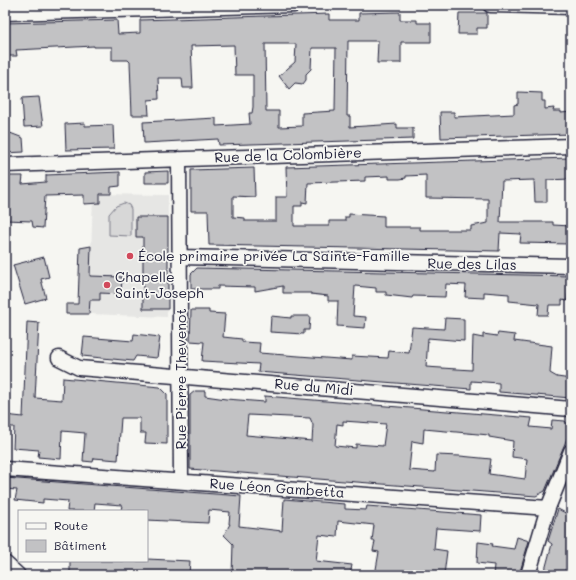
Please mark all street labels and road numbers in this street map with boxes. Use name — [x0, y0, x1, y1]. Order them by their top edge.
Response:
street label: Rue de la Colombière — [214, 142, 362, 167]
street label: Rue des Lilas — [427, 253, 517, 274]
street label: Rue Pierre Thevenot — [171, 308, 190, 450]
street label: Rue du Midi — [274, 374, 354, 399]
street label: Rue Léon Gambetta — [209, 473, 345, 502]

